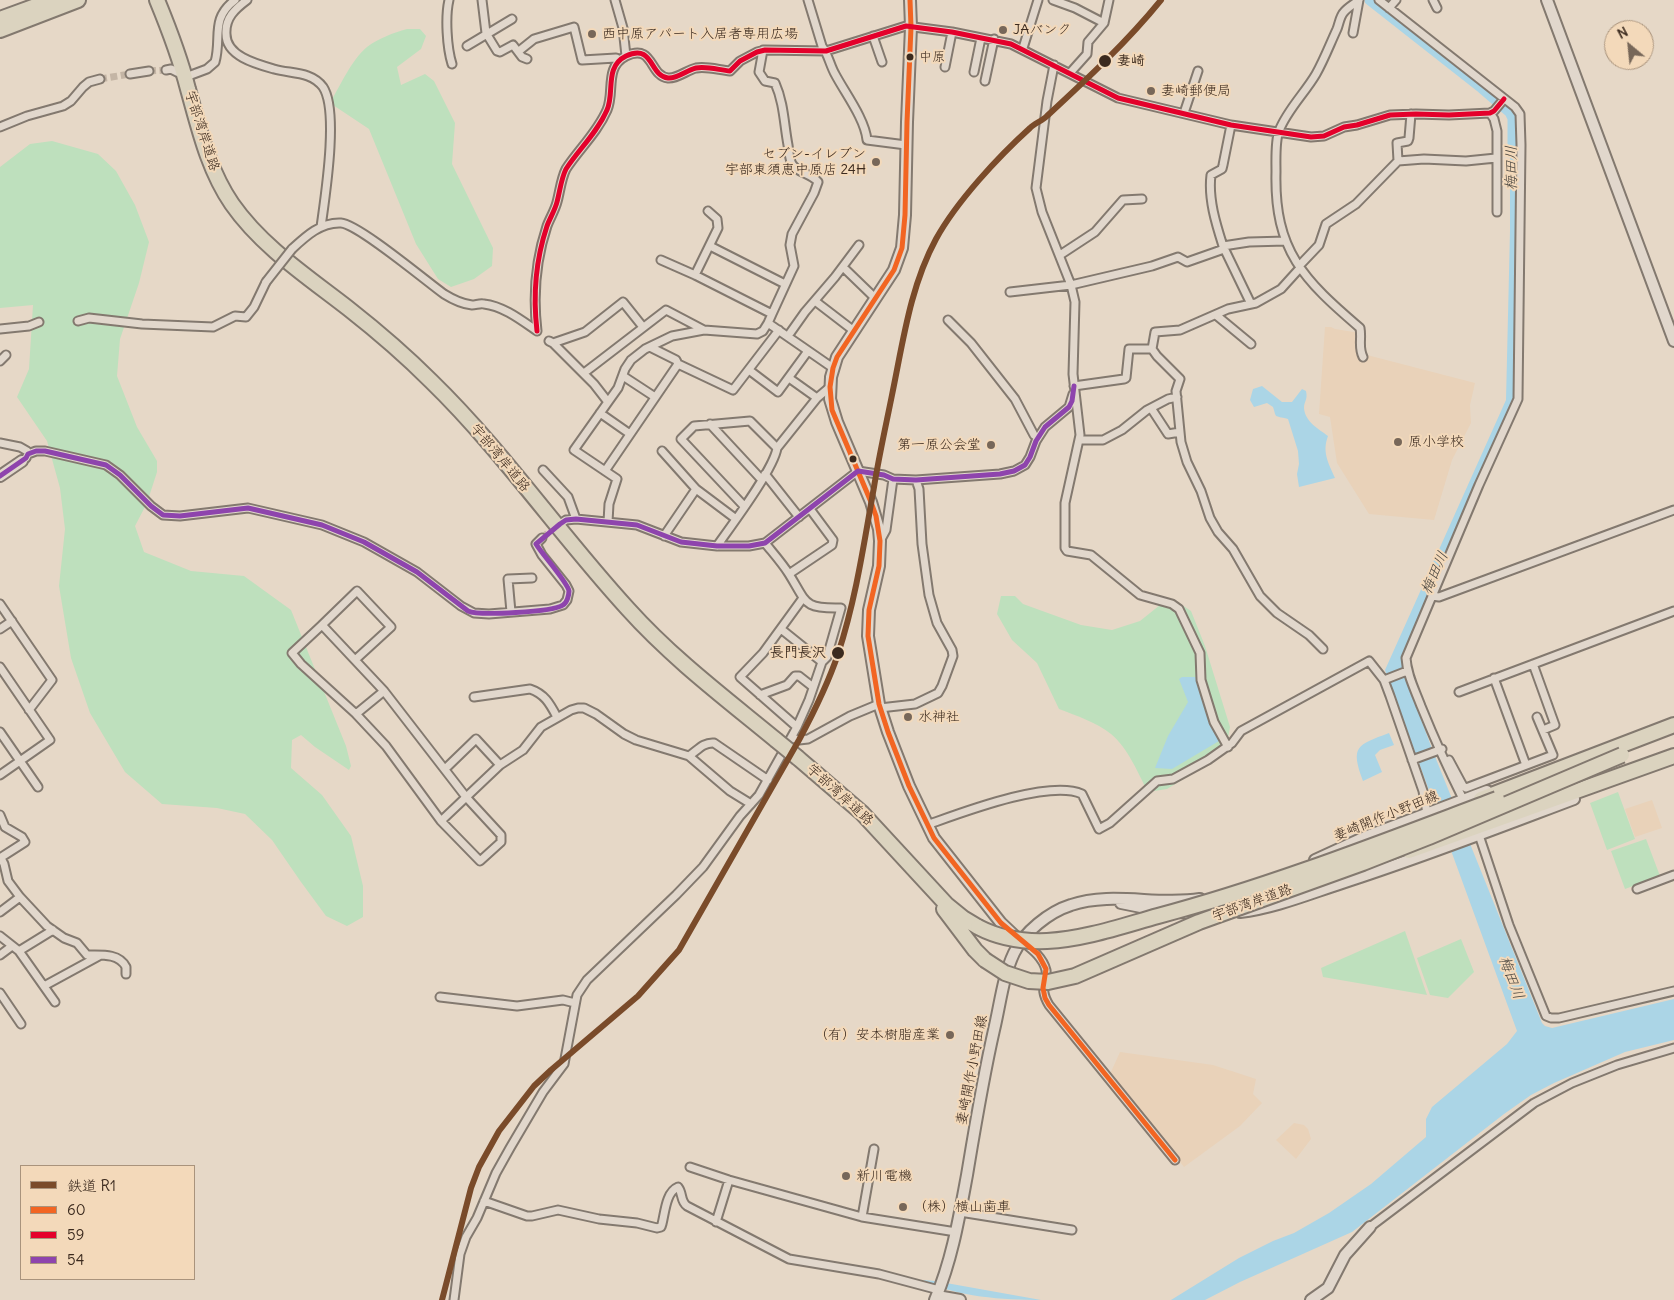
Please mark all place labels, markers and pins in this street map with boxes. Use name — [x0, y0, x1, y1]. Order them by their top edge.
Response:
place label: JAバンク — [1013, 22, 1071, 38]
marker: JAバンク — [997, 24, 1009, 36]
place label: 西中原アパート入居者専用広場 — [602, 26, 798, 42]
marker: 西中原アパート入居者専用広場 — [586, 28, 598, 40]
place label: 中原 — [919, 49, 945, 65]
marker: 中原 — [905, 52, 915, 62]
marker: 妻崎 — [1097, 53, 1113, 69]
place label: 妻崎 — [1117, 53, 1145, 69]
place label: 妻崎郵便局 — [1161, 83, 1231, 99]
marker: 妻崎郵便局 — [1145, 85, 1157, 97]
place label: セブン-イレブン 宇部東須恵中原店 24H — [725, 146, 866, 178]
marker: セブン-イレブン 宇部東須恵中原店 24H — [870, 156, 882, 168]
place label: 原小学校 — [1408, 434, 1464, 450]
marker: 原小学校 — [1392, 436, 1404, 448]
place label: 第一原公会堂 — [897, 437, 981, 453]
marker: 第一原公会堂 — [985, 439, 997, 451]
unlabelled marker — [848, 454, 858, 464]
place label: 長門長沢 — [770, 645, 826, 661]
marker: 長門長沢 — [830, 645, 846, 661]
place label: 水神社 — [918, 709, 960, 725]
marker: 水神社 — [902, 711, 914, 723]
place label: （有）安本樹脂産業 — [814, 1027, 940, 1043]
marker: （有）安本樹脂産業 — [944, 1029, 956, 1041]
place label: 新川電機 — [856, 1168, 912, 1184]
marker: 新川電機 — [840, 1170, 852, 1182]
place label: （株）横山歯車 — [913, 1199, 1011, 1215]
marker: （株）横山歯車 — [897, 1201, 909, 1213]

